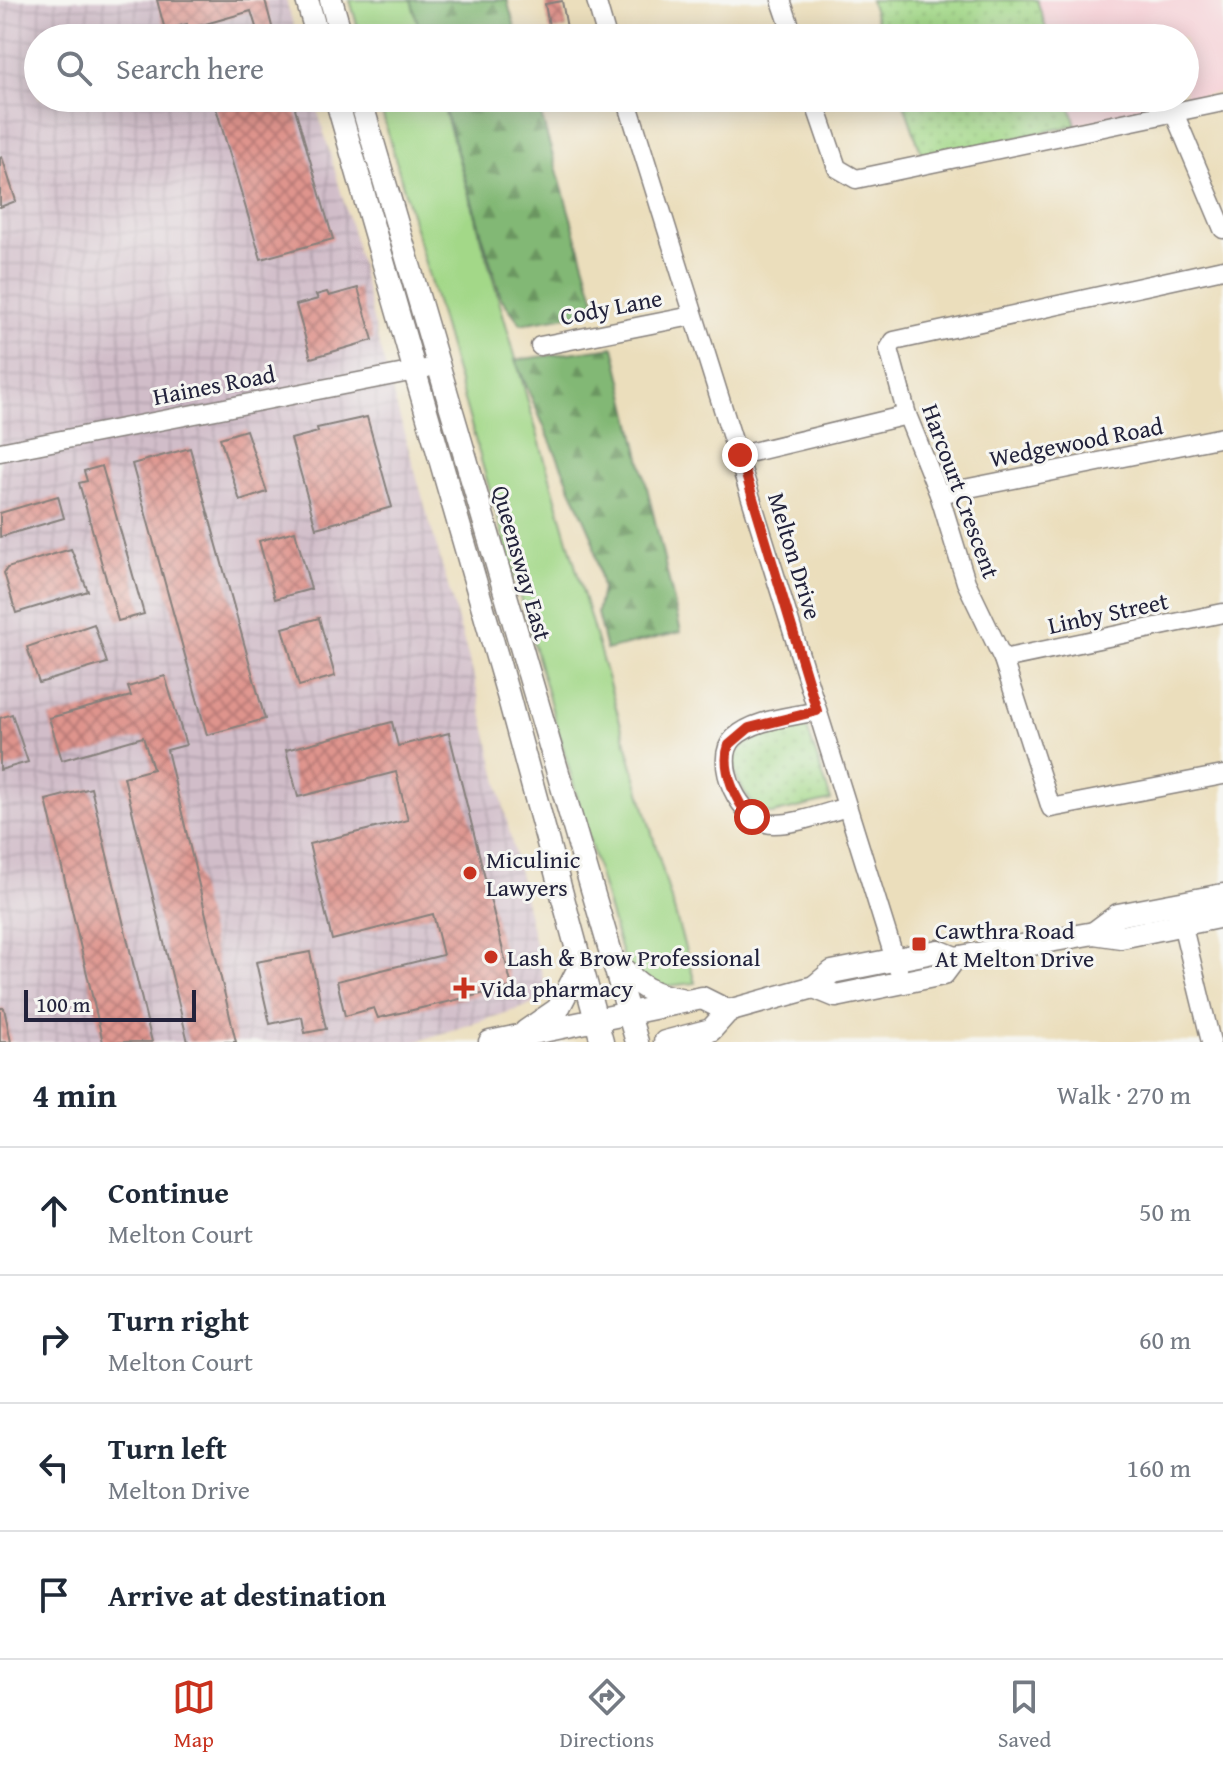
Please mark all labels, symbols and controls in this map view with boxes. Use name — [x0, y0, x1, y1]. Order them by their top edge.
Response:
search box — [24, 24, 1199, 112]
icon: search — [52, 46, 96, 90]
text: Search here — [116, 46, 264, 90]
street label: Cody Lane — [557, 280, 665, 334]
street label: Haines Road — [150, 356, 278, 414]
street label: Harcourt Crescent — [913, 399, 1009, 584]
street label: Wedgewood Road — [986, 408, 1166, 476]
route end — [722, 437, 758, 473]
street label: Queensway East — [483, 481, 561, 645]
street label: Melton Drive — [759, 488, 831, 624]
street label: Linby Street — [1045, 583, 1172, 643]
route start — [734, 799, 770, 835]
place label: Miculinic Lawyers — [486, 842, 581, 905]
marker: Miculinic Lawyers — [461, 864, 479, 882]
place label: Cawthra Road At Melton Drive — [935, 913, 1094, 976]
marker: Cawthra Road At Melton Drive — [910, 935, 928, 953]
place label: Lash & Brow Professional — [507, 940, 761, 975]
marker: Lash & Brow Professional — [482, 948, 500, 966]
place label: Vida pharmacy — [480, 971, 633, 1006]
marker: Vida pharmacy — [455, 979, 473, 997]
scale bar — [24, 986, 196, 1022]
text: 100 m — [36, 988, 91, 1020]
text: 4 min — [32, 1070, 117, 1119]
text: Walk · 270 m — [1057, 1075, 1191, 1114]
text: Continue — [108, 1170, 229, 1214]
icon: ahead — [32, 1189, 76, 1233]
text: 50 m — [1139, 1192, 1191, 1231]
text: Melton Court — [108, 1214, 253, 1253]
text: Turn right — [108, 1298, 249, 1342]
icon: right — [32, 1317, 76, 1361]
text: 60 m — [1139, 1320, 1191, 1359]
text: Melton Court — [108, 1342, 253, 1381]
text: Turn left — [108, 1426, 227, 1470]
icon: left — [32, 1445, 76, 1489]
text: 160 m — [1126, 1448, 1191, 1487]
text: Melton Drive — [108, 1470, 250, 1509]
icon: arrive — [32, 1573, 76, 1617]
text: Arrive at destination — [108, 1573, 386, 1617]
tab: Map — [172, 1675, 216, 1755]
tab: Directions — [560, 1675, 654, 1755]
tab: Saved — [998, 1675, 1051, 1755]

